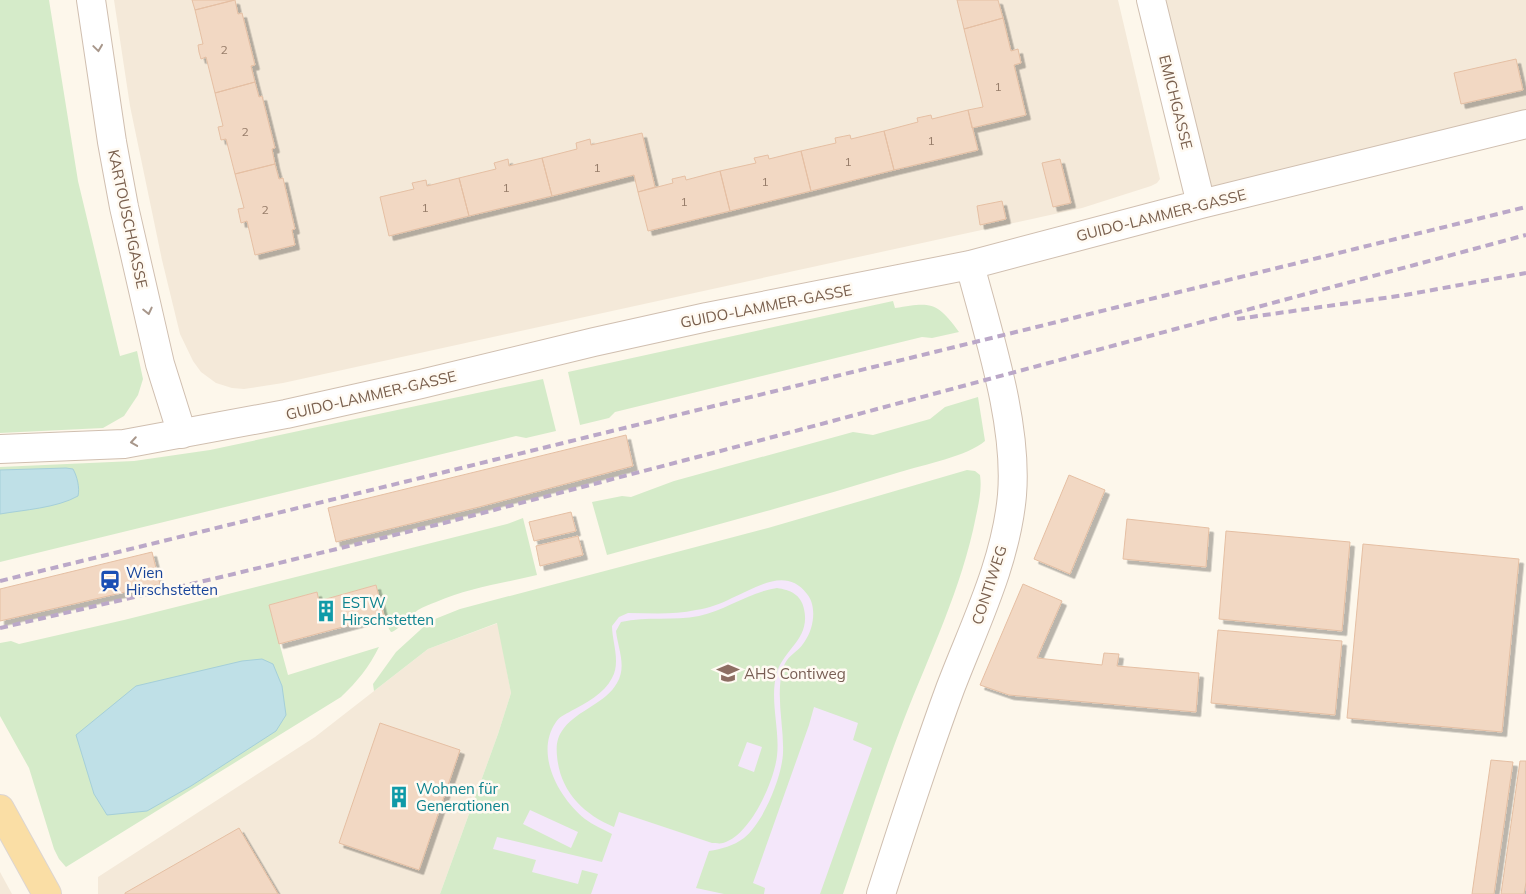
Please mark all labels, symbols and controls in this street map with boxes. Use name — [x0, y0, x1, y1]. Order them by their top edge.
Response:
house number: 2 — [220, 42, 228, 57]
one-way arrow — [92, 45, 103, 53]
street label: EMICHGASSE — [1155, 53, 1197, 151]
house number: 1 — [994, 79, 1002, 94]
house number: 2 — [241, 124, 249, 139]
house number: 1 — [927, 133, 935, 148]
street label: KARTOUSCHGASSE — [104, 148, 152, 290]
house number: 1 — [844, 154, 852, 169]
house number: 1 — [593, 160, 601, 175]
house number: 1 — [761, 174, 769, 189]
house number: 1 — [502, 180, 510, 195]
street label: GUIDO-LAMMER-GASSE — [1074, 185, 1248, 245]
house number: 1 — [680, 194, 688, 209]
house number: 1 — [421, 200, 429, 215]
house number: 2 — [261, 202, 269, 217]
street label: GUIDO-LAMMER-GASSE — [679, 280, 854, 332]
one-way arrow — [142, 306, 153, 315]
street label: GUIDO-LAMMER-GASSE — [284, 366, 458, 424]
one-way arrow — [130, 437, 139, 447]
street label: CONTIWEG — [967, 543, 1011, 627]
place label: Wien Hirschstetten — [126, 563, 218, 599]
station icon: Wien Hirschstetten — [97, 568, 123, 594]
place label: ESTW Hirschstetten — [342, 593, 434, 629]
building icon: ESTW Hirschstetten — [313, 598, 339, 624]
school or university icon: AHS Contiweg — [715, 660, 741, 686]
place label: AHS Contiweg — [744, 664, 846, 683]
place label: Wohnen für Generationen — [416, 779, 510, 815]
building icon: Wohnen für Generationen — [386, 784, 412, 810]

